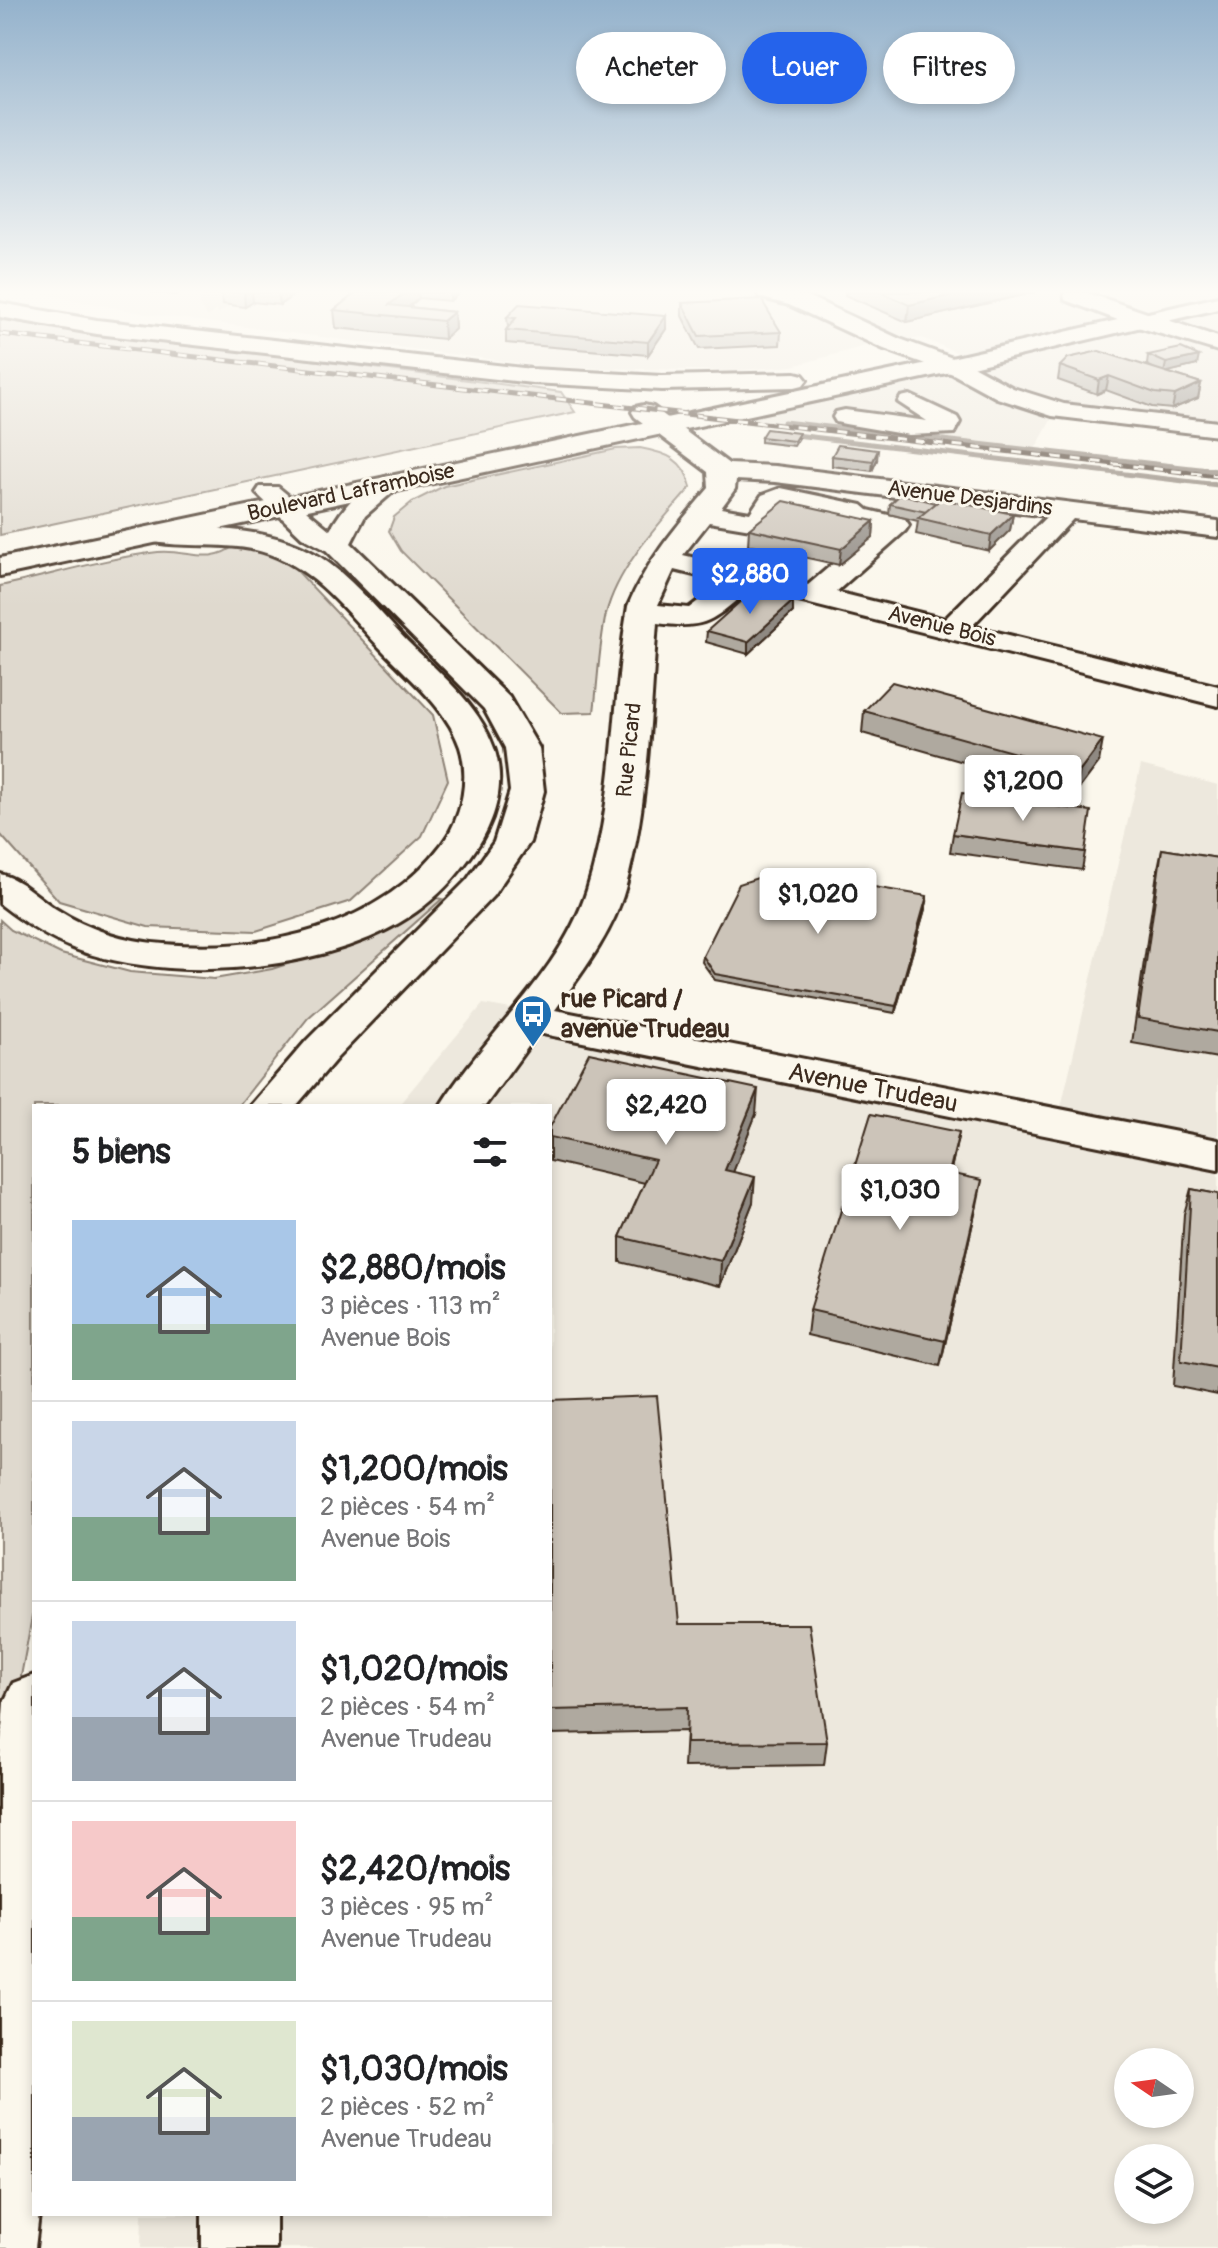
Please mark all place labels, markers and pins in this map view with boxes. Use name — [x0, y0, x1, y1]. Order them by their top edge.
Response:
pin: $2,880 — [685, 548, 815, 616]
pin: $1,200 — [958, 755, 1088, 823]
pin: $1,020 — [753, 868, 883, 936]
place label: rue Picard / avenue Trudeau — [561, 983, 730, 1045]
bus stop icon: rue Picard / avenue Trudeau — [512, 993, 554, 1048]
pin: $2,420 — [601, 1079, 731, 1147]
pin: $1,030 — [835, 1164, 965, 1232]

